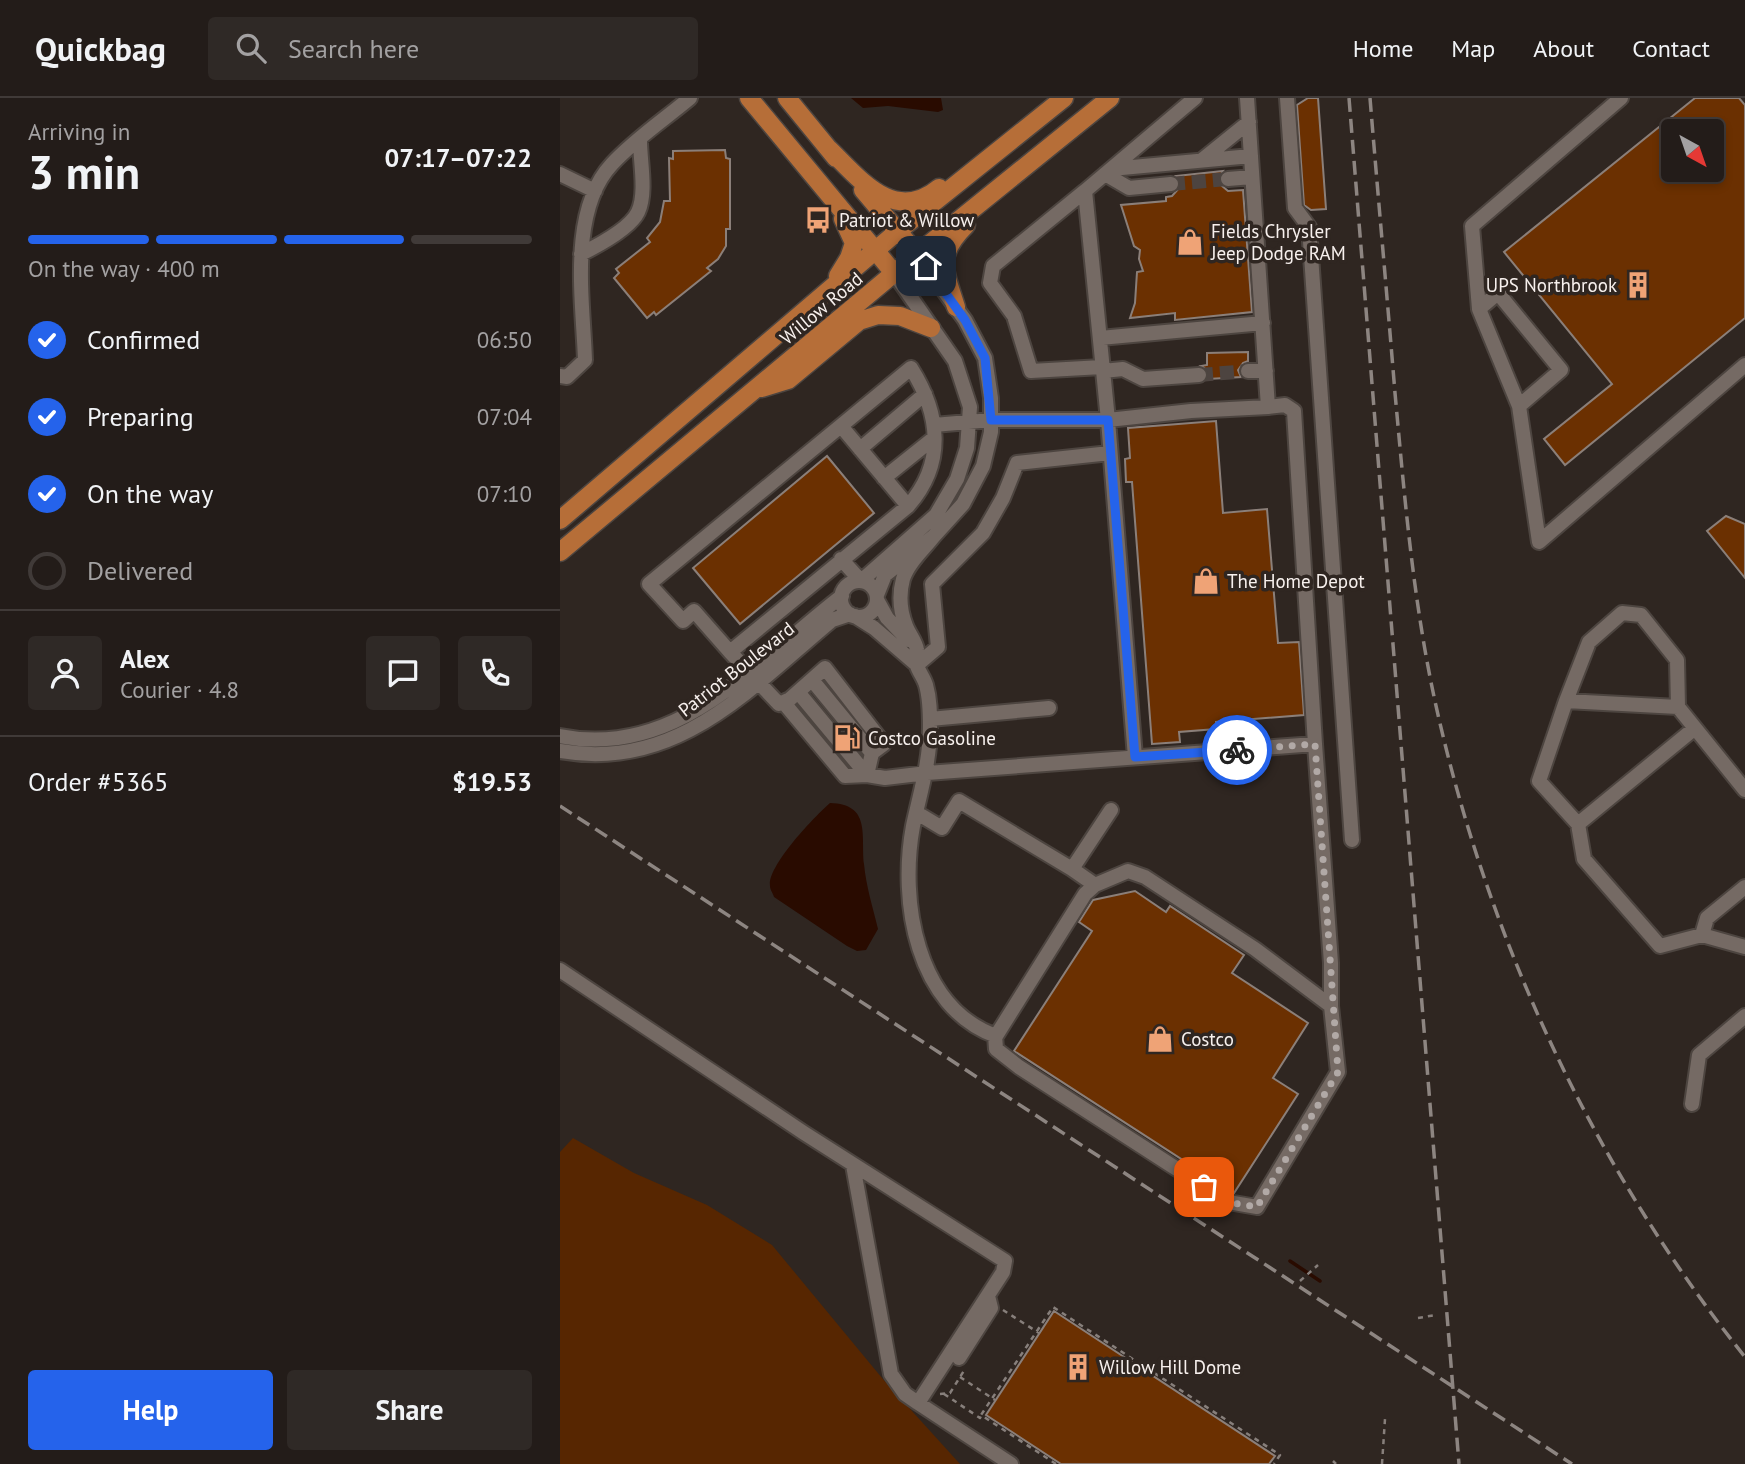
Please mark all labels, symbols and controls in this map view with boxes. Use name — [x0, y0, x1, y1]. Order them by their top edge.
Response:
search box — [208, 17, 698, 80]
text: Quickbag — [35, 27, 166, 70]
icon: search — [232, 29, 270, 67]
text: Search here — [288, 32, 419, 65]
text: Home — [1353, 33, 1413, 64]
text: Map — [1451, 33, 1495, 64]
text: About — [1533, 33, 1594, 64]
text: Contact — [1632, 33, 1710, 64]
text: Arriving in — [28, 117, 130, 146]
north arrow — [1661, 119, 1724, 182]
map controls — [1661, 119, 1724, 182]
text: 07:17–07:22 — [385, 141, 532, 174]
text: 3 min — [28, 142, 140, 202]
bus stop icon: Patriot & Willow — [803, 205, 833, 235]
place label: Patriot & Willow — [839, 208, 974, 232]
place label: Fields Chrysler Jeep Dodge RAM — [1210, 219, 1346, 265]
shop icon: Fields Chrysler Jeep Dodge RAM — [1175, 227, 1205, 257]
pin — [896, 236, 956, 296]
icon: home — [907, 247, 945, 285]
text: On the way · 400 m — [28, 254, 220, 283]
street label: Willow Road — [775, 266, 867, 350]
building icon: UPS Northbrook — [1623, 270, 1653, 300]
place label: UPS Northbrook — [1486, 273, 1617, 297]
icon: check — [28, 321, 66, 359]
text: Confirmed — [87, 323, 200, 356]
text: 06:50 — [477, 325, 532, 354]
icon: check — [28, 398, 66, 436]
text: Preparing — [87, 400, 194, 433]
text: 07:04 — [477, 402, 532, 431]
icon: check — [28, 475, 66, 513]
text: On the way — [87, 477, 213, 510]
text: 07:10 — [477, 479, 532, 508]
text: Delivered — [87, 554, 193, 587]
shop icon: The Home Depot — [1191, 566, 1221, 596]
place label: The Home Depot — [1227, 569, 1365, 593]
street label: Patriot Boulevard — [673, 616, 799, 722]
button: person — [28, 636, 102, 710]
button: chat — [366, 636, 440, 710]
button: phone — [458, 636, 532, 710]
text: Alex — [120, 642, 170, 675]
text: Courier · 4.8 — [120, 675, 239, 704]
courier — [1202, 715, 1272, 785]
fuel station icon: Costco Gasoline — [832, 723, 862, 753]
place label: Costco Gasoline — [868, 726, 996, 750]
icon: bike — [1218, 731, 1256, 769]
text: Order #5365 — [28, 765, 168, 798]
text: $19.53 — [452, 765, 532, 798]
shop icon: Costco — [1145, 1024, 1175, 1054]
place label: Costco — [1181, 1027, 1234, 1051]
pin — [1174, 1157, 1234, 1217]
icon: bag — [1185, 1168, 1223, 1206]
building icon: Willow Hill Dome — [1063, 1352, 1093, 1382]
place label: Willow Hill Dome — [1099, 1355, 1241, 1379]
button: Help — [28, 1370, 273, 1450]
button: Share — [287, 1370, 532, 1450]

